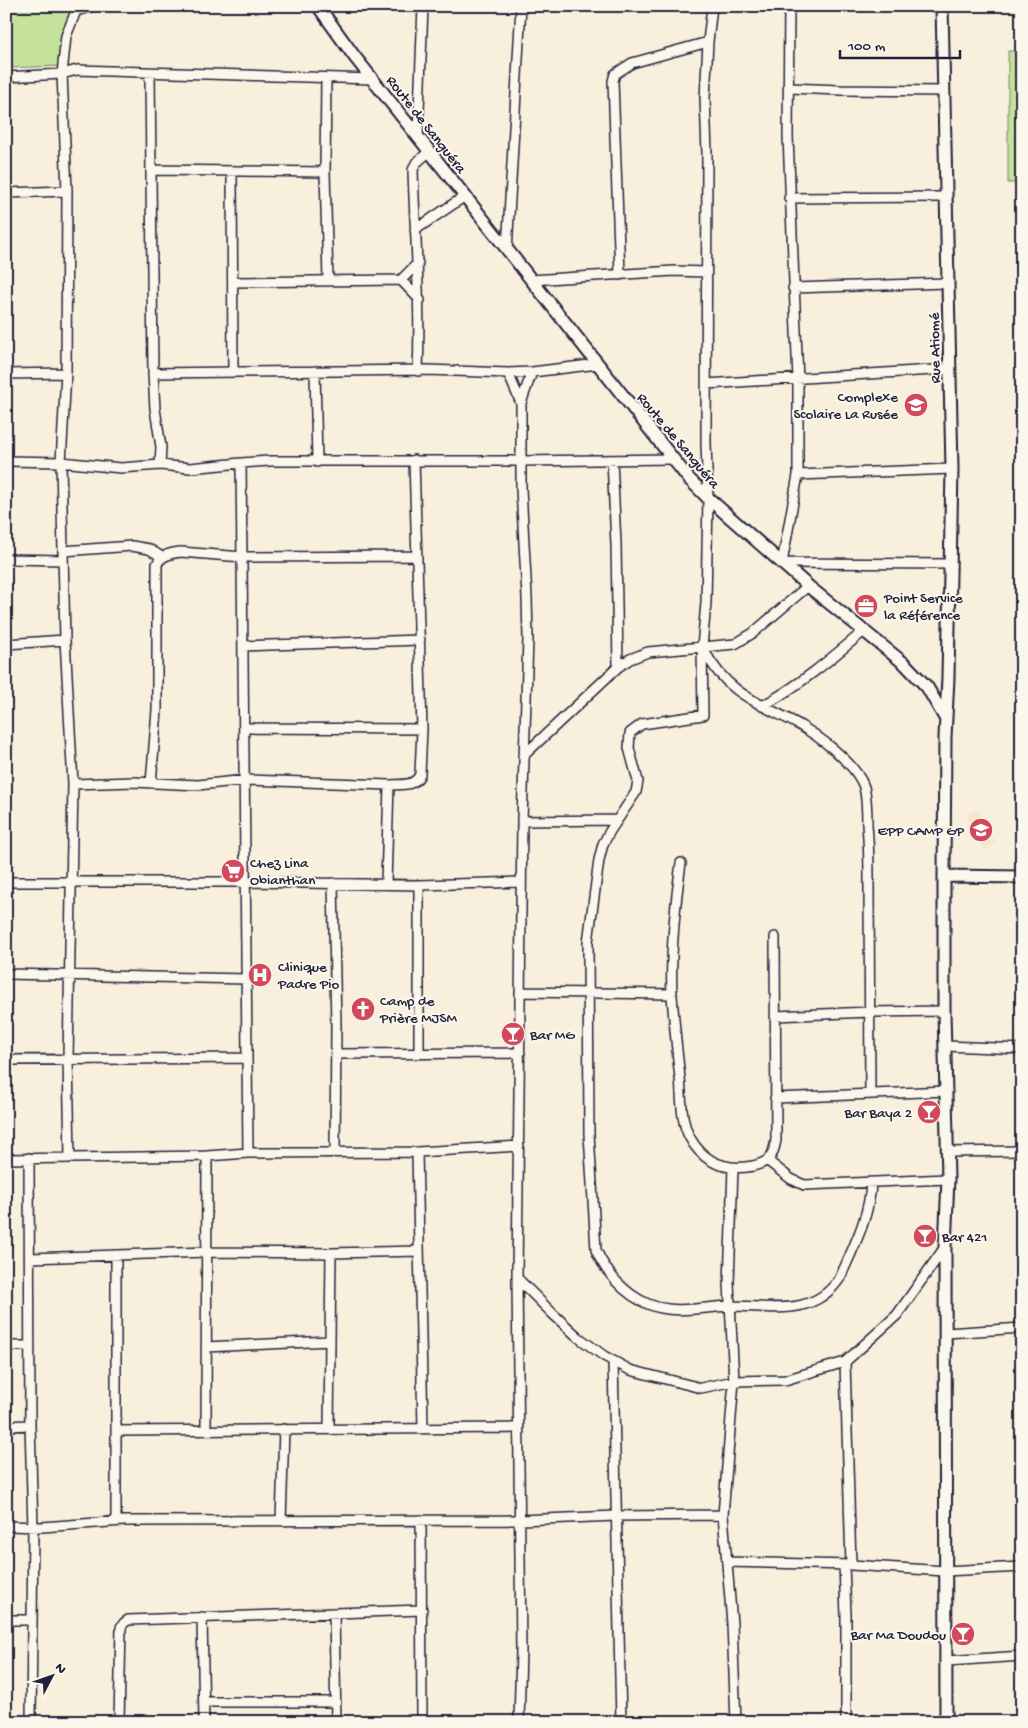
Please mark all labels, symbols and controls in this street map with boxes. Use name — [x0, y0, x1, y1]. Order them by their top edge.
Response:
scale bar — [840, 28, 960, 60]
text: 100 m — [847, 38, 886, 56]
street label: Route de Sanguéra — [382, 73, 470, 178]
street label: Rue Atiomé — [926, 312, 946, 383]
place label: Complexe Scolaire La Rusée — [793, 389, 898, 424]
street label: Route de Sanguéra — [632, 390, 723, 493]
school or university icon: Complexe Scolaire La Rusée — [903, 392, 929, 418]
place label: Point Service la Référence — [883, 590, 963, 625]
office icon: Point Service la Référence — [853, 593, 879, 619]
school or university icon: EPP CAMP GP — [968, 817, 994, 843]
place label: EPP CAMP GP — [878, 823, 965, 841]
place label: Chez Lina Obianthan — [250, 855, 315, 890]
supermarket icon: Chez Lina Obianthan — [220, 858, 246, 884]
place label: Clinique Padre Pio — [277, 959, 340, 994]
hospital icon: Clinique Padre Pio — [247, 962, 273, 988]
place label: Camp de Prière MJSM — [379, 993, 457, 1028]
church icon: Camp de Prière MJSM — [350, 996, 376, 1022]
bar icon: Bar MG — [500, 1021, 526, 1047]
place label: Bar MG — [529, 1027, 575, 1045]
bar icon: Bar Baya 2 — [916, 1099, 942, 1125]
place label: Bar Baya 2 — [844, 1105, 912, 1123]
bar icon: Bar 421 — [912, 1223, 938, 1249]
place label: Bar 421 — [941, 1229, 987, 1247]
bar icon: Bar Ma Doudou — [950, 1621, 976, 1647]
place label: Bar Ma Doudou — [850, 1627, 946, 1645]
north arrow — [28, 1650, 78, 1700]
text: N — [51, 1660, 69, 1678]

